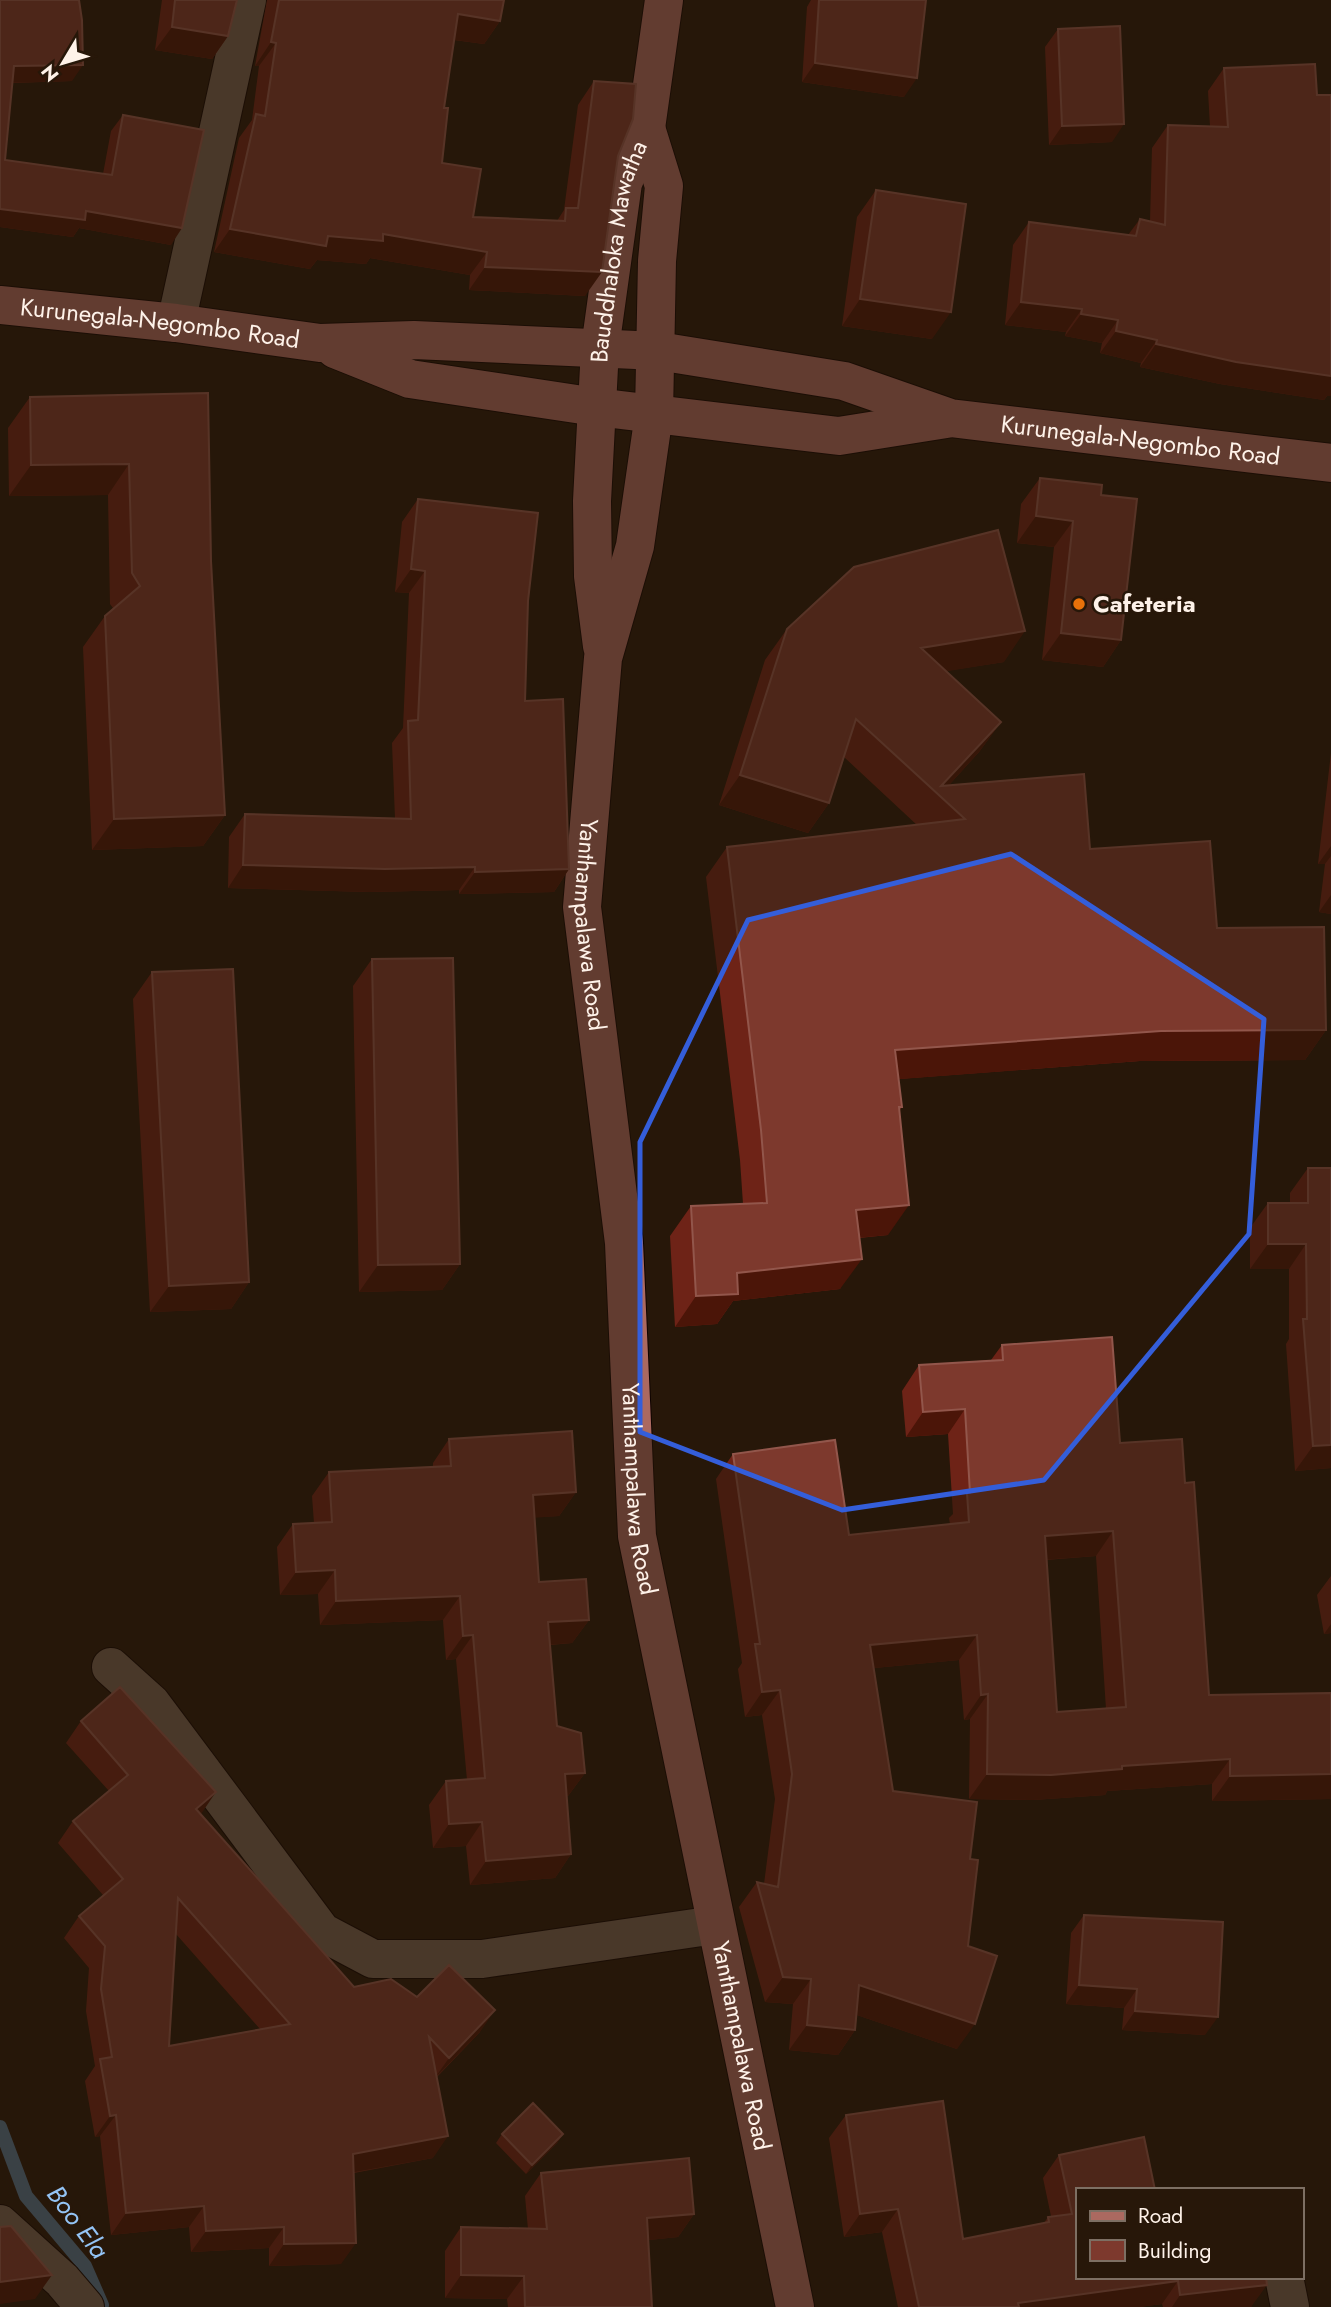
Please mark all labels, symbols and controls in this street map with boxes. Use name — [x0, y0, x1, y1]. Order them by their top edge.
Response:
north arrow — [28, 28, 98, 98]
text: N — [35, 59, 65, 87]
street label: Bauddhaloka Mawatha — [581, 135, 656, 364]
street label: Kurunegala-Negombo Road — [19, 289, 302, 357]
street label: Kurunegala-Negombo Road — [999, 406, 1282, 474]
place label: Cafeteria — [1093, 586, 1196, 621]
marker: Cafeteria — [1071, 596, 1087, 612]
street label: Yanthampalawa Road — [565, 818, 615, 1033]
street label: Yanthampalawa Road — [613, 1382, 667, 1598]
street label: Yanthampalawa Road — [703, 1938, 780, 2153]
water label: Boo Ela — [38, 2177, 119, 2267]
legend — [1076, 2188, 1303, 2279]
text: Road — [1138, 2201, 1183, 2231]
text: Building — [1138, 2236, 1211, 2266]

